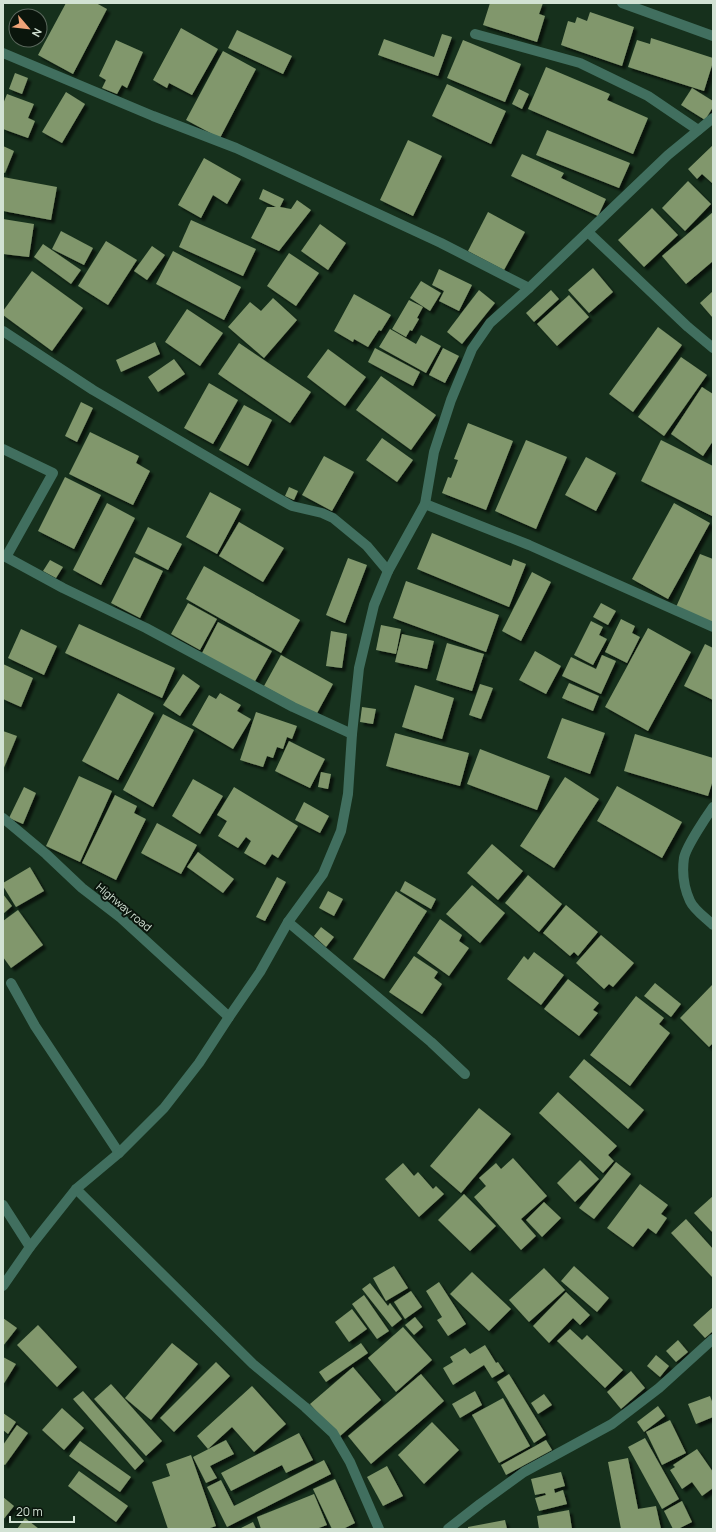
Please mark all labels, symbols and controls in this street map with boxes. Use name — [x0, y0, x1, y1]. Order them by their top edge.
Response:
north arrow — [8, 8, 48, 48]
text: N — [29, 26, 46, 40]
street label: Highway road — [93, 879, 155, 934]
scale bar — [10, 1498, 74, 1524]
text: 20 m — [16, 1503, 43, 1520]

